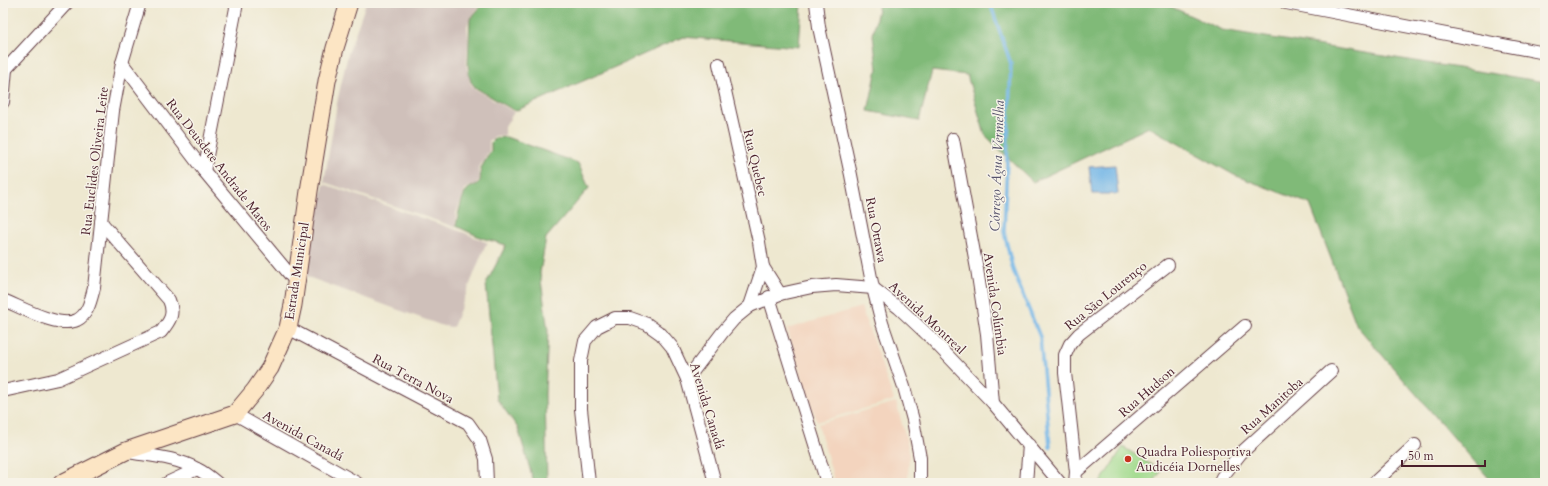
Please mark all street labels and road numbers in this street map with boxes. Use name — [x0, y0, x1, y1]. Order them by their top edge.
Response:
street label: Rua Euclides Oliveira Leite — [77, 86, 113, 236]
street label: Rua Deusdete Andrade Matos — [162, 95, 276, 235]
street label: Rua Quebec — [739, 128, 771, 198]
street label: Rua Ottawa — [861, 196, 891, 265]
street label: Estrada Municipal — [280, 220, 314, 321]
street label: Avenida Colúmbia — [979, 252, 1011, 357]
street label: Rua São Lourenço — [1061, 257, 1151, 335]
street label: Avenida Montreal — [885, 278, 970, 359]
street label: Rua Terra Nova — [369, 350, 457, 408]
street label: Avenida Canadá — [685, 360, 729, 452]
street label: Rua Hudson — [1115, 362, 1179, 421]
street label: Rua Manitoba — [1237, 373, 1307, 439]
street label: Avenida Canadá — [259, 406, 347, 466]

